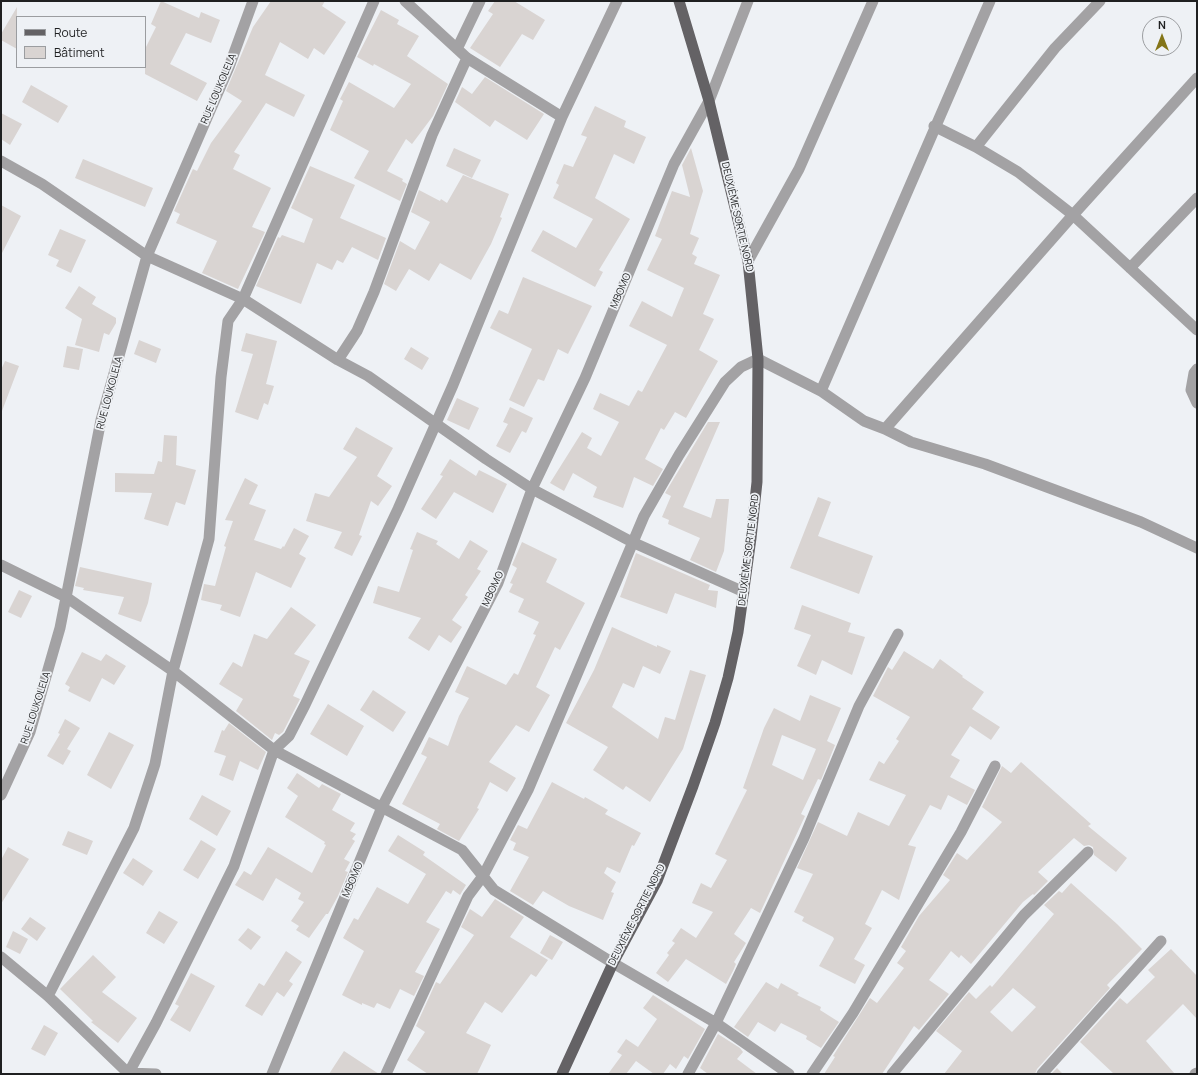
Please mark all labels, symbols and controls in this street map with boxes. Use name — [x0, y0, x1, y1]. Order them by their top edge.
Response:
legend — [16, 16, 146, 68]
north arrow — [1142, 16, 1182, 56]
text: N — [1158, 17, 1166, 32]
text: Route — [54, 24, 87, 41]
text: Bâtiment — [54, 44, 105, 61]
street label: RUE LOUKOLELA — [199, 52, 239, 126]
street label: DEUXIÈME SORTIE NORD — [719, 161, 755, 273]
street label: MBOMO — [608, 271, 634, 311]
street label: RUE LOUKOLELA — [94, 355, 126, 431]
street label: DEUXIÈME SORTIE NORD — [736, 493, 762, 607]
street label: MBOMO — [480, 570, 506, 608]
street label: RUE LOUKOLELA — [19, 670, 53, 746]
street label: MBOMO — [340, 860, 366, 900]
street label: DEUXIÈME SORTIE NORD — [606, 862, 668, 968]

